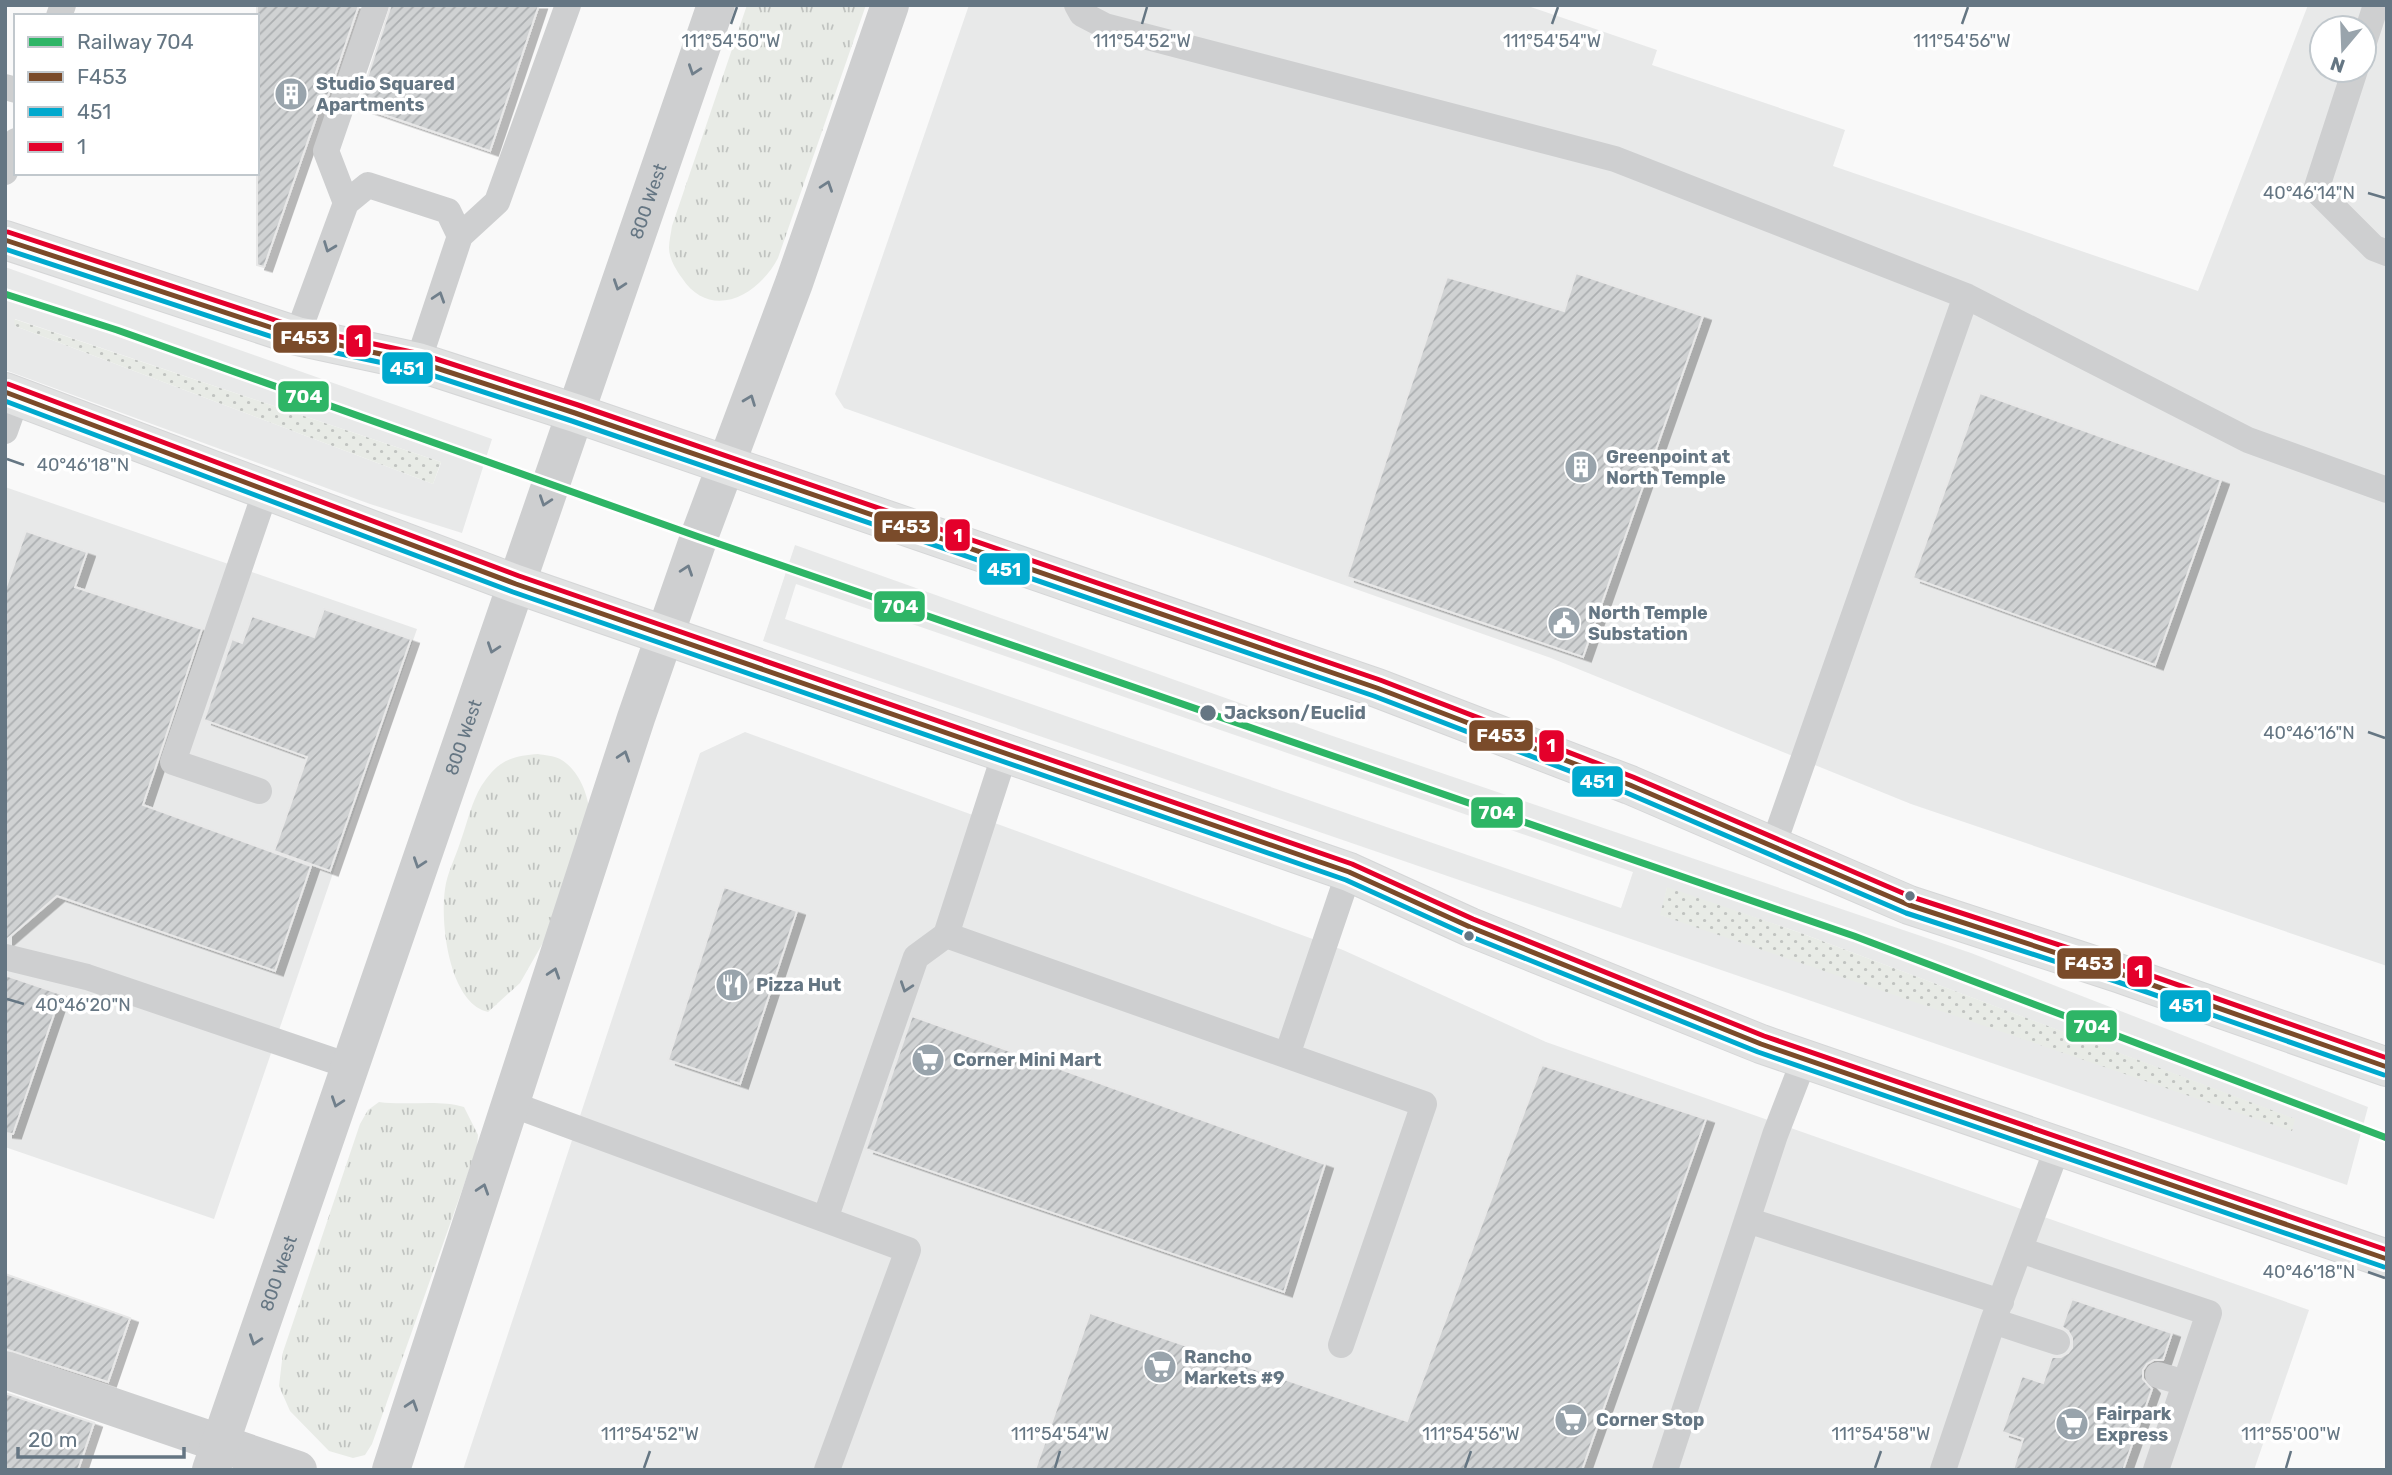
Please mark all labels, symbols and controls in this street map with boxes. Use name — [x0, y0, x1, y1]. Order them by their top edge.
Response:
legend — [14, 14, 259, 175]
north arrow — [2308, 14, 2378, 84]
text: Railway 704 — [77, 29, 194, 54]
text: 111°54'50"W — [682, 30, 780, 52]
text: 111°54'52"W — [1093, 30, 1191, 52]
text: 111°54'54"W — [1503, 30, 1601, 52]
text: 111°54'56"W — [1913, 30, 2011, 52]
text: N — [2327, 52, 2348, 78]
one-way arrow — [688, 63, 702, 75]
text: F453 — [77, 64, 127, 89]
place label: Studio Squared Apartments — [316, 73, 455, 116]
building icon: Studio Squared Apartments — [272, 75, 310, 113]
text: 451 — [77, 99, 111, 124]
text: 1 — [77, 134, 86, 159]
street label: 800 West — [625, 160, 672, 242]
one-way arrow — [819, 181, 834, 193]
text: 40°46'14"N — [2263, 182, 2355, 204]
one-way arrow — [323, 241, 337, 253]
one-way arrow — [613, 278, 627, 290]
one-way arrow — [431, 291, 446, 303]
line badge: F453 — [272, 321, 338, 354]
line badge: 1 — [345, 324, 372, 358]
text: F453 — [280, 326, 330, 349]
text: 1 — [354, 329, 364, 352]
line badge: 451 — [381, 351, 434, 385]
text: 451 — [390, 357, 424, 380]
line badge: 704 — [277, 380, 330, 413]
text: 704 — [286, 385, 322, 408]
one-way arrow — [742, 395, 756, 407]
place label: Greenpoint at North Temple — [1606, 446, 1730, 489]
building icon: Greenpoint at North Temple — [1562, 448, 1600, 486]
text: 40°46'18"N — [37, 454, 129, 476]
one-way arrow — [539, 494, 553, 506]
line badge: F453 — [873, 510, 939, 543]
text: F453 — [881, 515, 931, 538]
line badge: 1 — [944, 518, 971, 552]
text: 1 — [953, 524, 963, 547]
line badge: 451 — [978, 552, 1031, 586]
text: 451 — [987, 558, 1021, 581]
one-way arrow — [679, 564, 693, 576]
line badge: 704 — [873, 590, 926, 623]
text: 704 — [882, 595, 918, 618]
place label: North Temple Substation — [1588, 602, 1708, 645]
public building icon: North Temple Substation — [1545, 604, 1583, 642]
one-way arrow — [487, 642, 501, 654]
street label: 800 West — [440, 696, 487, 778]
place label: Jackson/Euclid — [1224, 702, 1366, 724]
marker: Jackson/Euclid — [1198, 703, 1218, 723]
line badge: F453 — [1468, 719, 1534, 752]
text: 40°46'16"N — [2263, 722, 2355, 744]
text: F453 — [1476, 724, 1526, 747]
line badge: 1 — [1538, 729, 1565, 763]
text: 1 — [1546, 734, 1556, 757]
one-way arrow — [615, 750, 630, 762]
line badge: 451 — [1571, 765, 1624, 798]
text: 451 — [1580, 770, 1614, 793]
line badge: 704 — [1470, 796, 1524, 829]
text: 704 — [1479, 801, 1515, 824]
one-way arrow — [413, 857, 427, 869]
unlabelled marker — [1903, 889, 1917, 903]
unlabelled marker — [1462, 929, 1476, 943]
line badge: F453 — [2056, 947, 2122, 980]
text: F453 — [2064, 952, 2114, 975]
line badge: 1 — [2126, 955, 2153, 988]
text: 1 — [2134, 960, 2144, 983]
restaurant icon: Pizza Hut — [713, 966, 751, 1004]
one-way arrow — [546, 967, 560, 979]
place label: Pizza Hut — [756, 974, 841, 996]
one-way arrow — [900, 980, 914, 992]
line badge: 451 — [2159, 989, 2212, 1023]
text: 40°46'20"N — [35, 994, 131, 1016]
text: 451 — [2169, 994, 2203, 1017]
line badge: 704 — [2065, 1009, 2118, 1043]
text: 704 — [2074, 1015, 2110, 1038]
supermarket icon: Corner Mini Mart — [909, 1041, 947, 1079]
place label: Corner Mini Mart — [953, 1049, 1101, 1071]
one-way arrow — [331, 1095, 345, 1107]
one-way arrow — [475, 1183, 489, 1195]
street label: 800 West — [256, 1233, 302, 1314]
text: 40°46'18"N — [2263, 1261, 2355, 1283]
one-way arrow — [249, 1333, 263, 1346]
place label: Rancho Markets #9 — [1184, 1346, 1285, 1389]
supermarket icon: Rancho Markets #9 — [1141, 1348, 1179, 1386]
one-way arrow — [404, 1399, 418, 1412]
supermarket icon: Corner Stop — [1552, 1401, 1590, 1439]
place label: Fairpark Express — [2096, 1403, 2172, 1446]
supermarket icon: Fairpark Express — [2053, 1405, 2091, 1443]
place label: Corner Stop — [1596, 1409, 1704, 1431]
scale bar — [18, 1416, 184, 1460]
text: 111°54'52"W — [601, 1423, 699, 1445]
text: 111°54'54"W — [1011, 1423, 1109, 1445]
text: 111°54'56"W — [1422, 1423, 1520, 1445]
text: 111°54'58"W — [1832, 1423, 1930, 1445]
text: 111°55'00"W — [2241, 1423, 2341, 1445]
text: 20 m — [28, 1427, 77, 1452]

